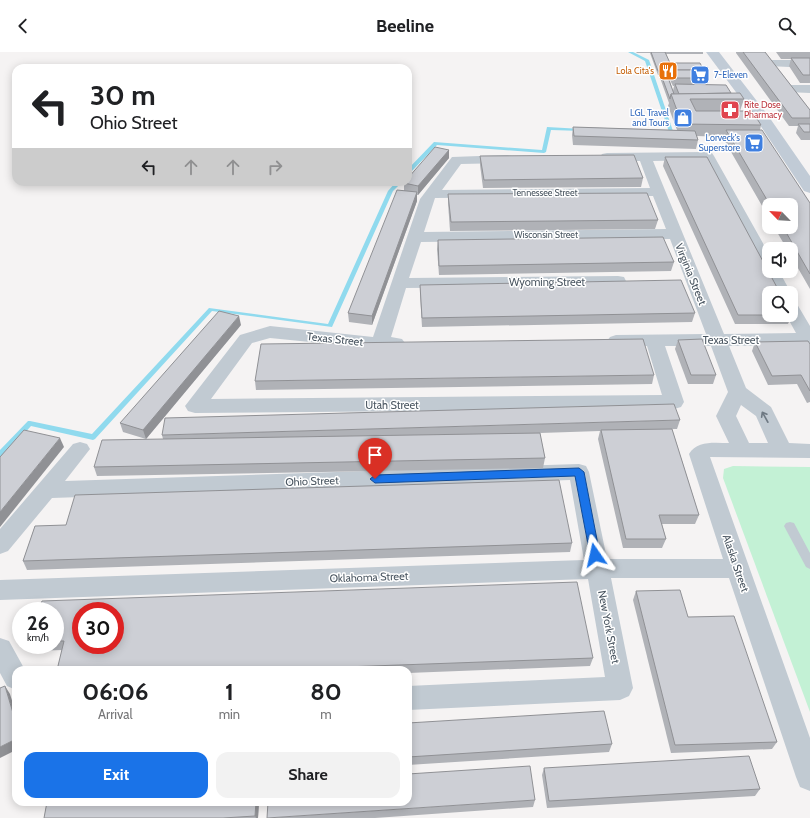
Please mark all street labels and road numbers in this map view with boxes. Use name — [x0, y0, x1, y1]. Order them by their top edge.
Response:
street label: Tennessee Street — [512, 187, 578, 198]
street label: Wisconsin Street — [514, 229, 578, 240]
street label: Virginia Street — [672, 241, 710, 307]
street label: Wyoming Street — [509, 275, 585, 289]
street label: Texas Street — [306, 329, 364, 349]
street label: Texas Street — [703, 333, 759, 347]
street label: Utah Street — [365, 398, 419, 412]
street label: Ohio Street — [285, 473, 339, 489]
street label: Alaska Street — [720, 532, 752, 594]
street label: Oklahoma Street — [329, 569, 409, 585]
street label: New York Street — [595, 589, 623, 665]

